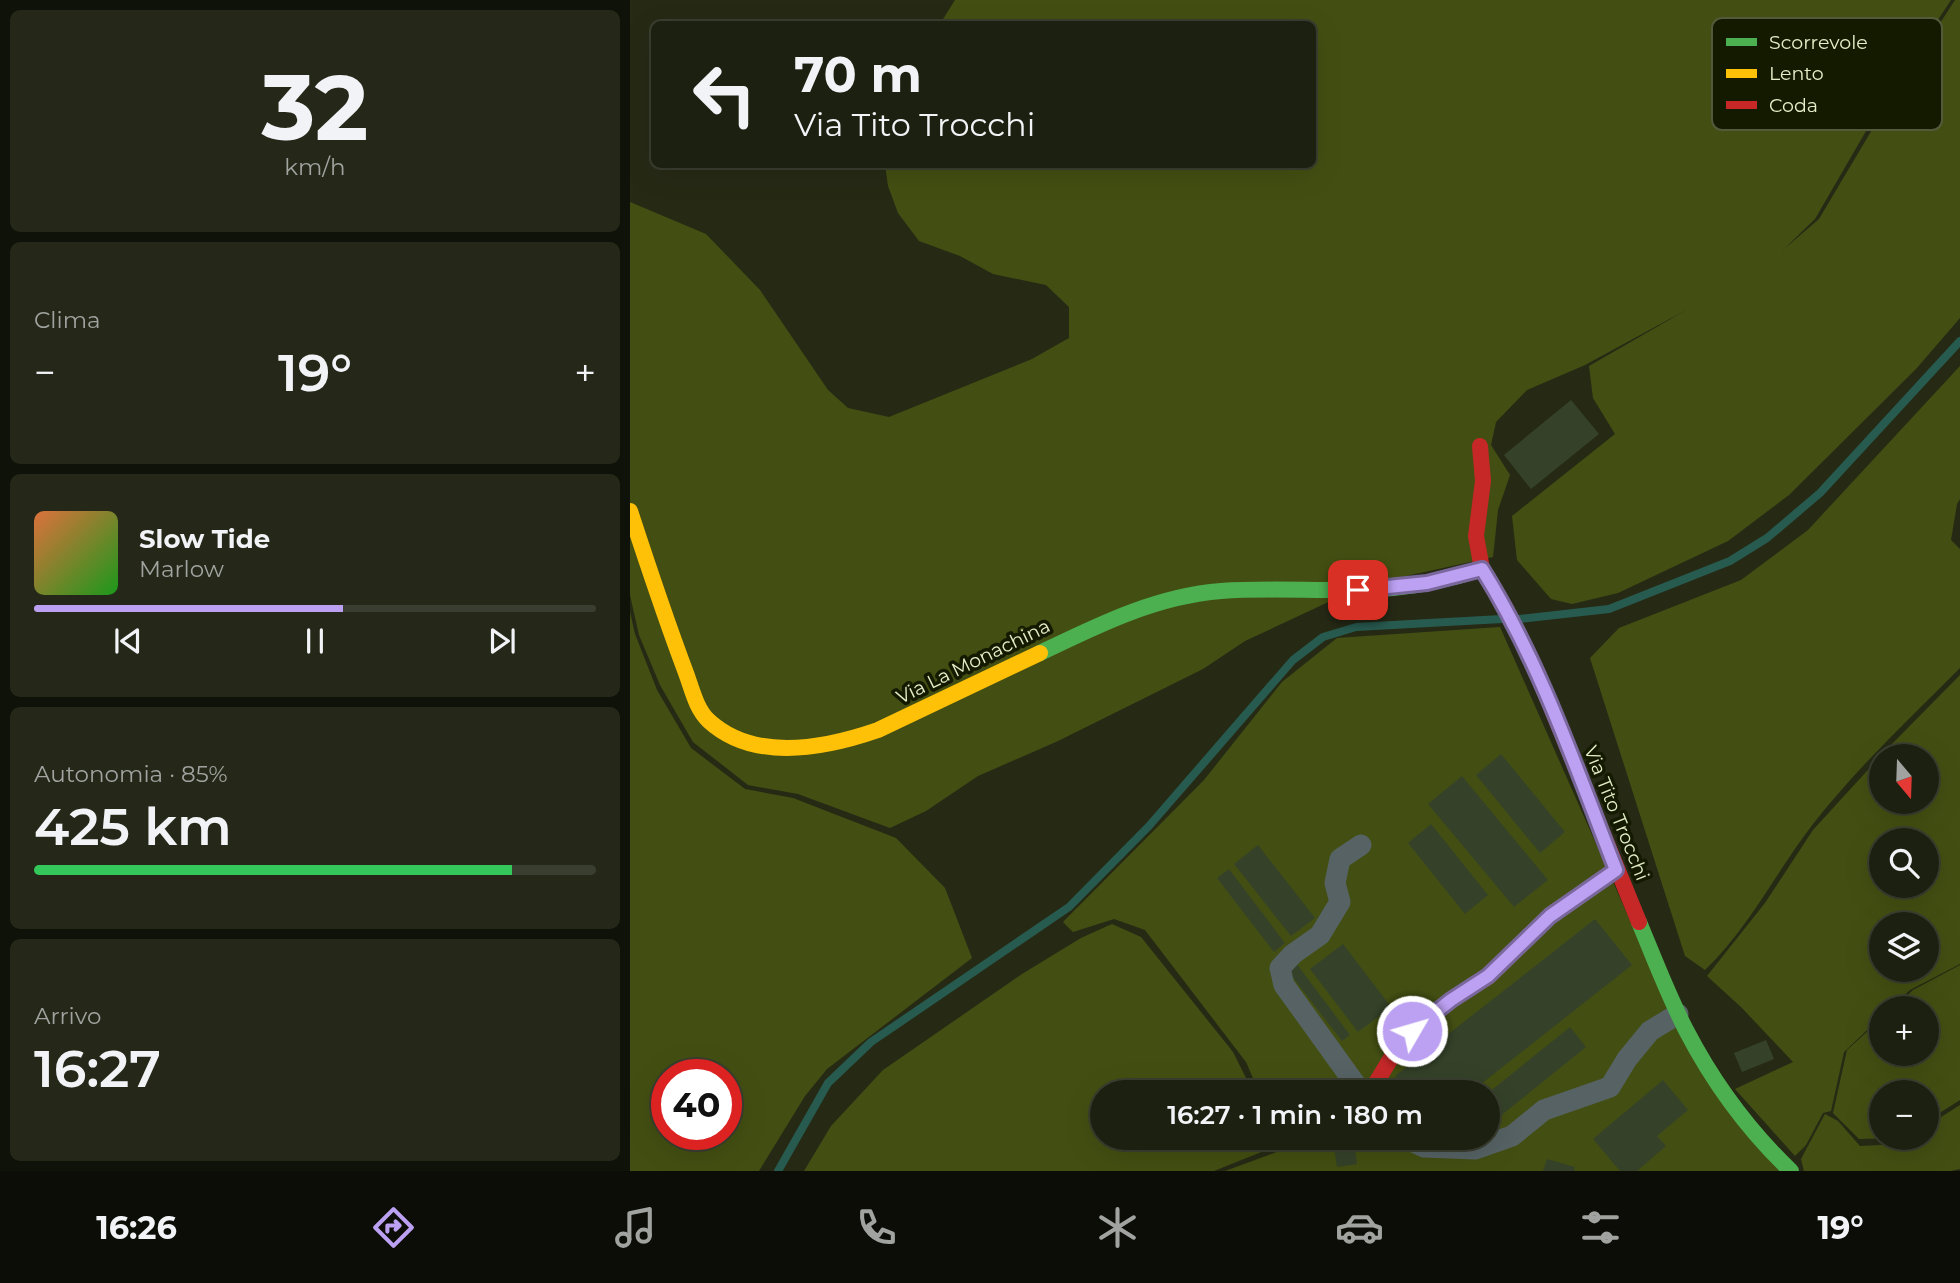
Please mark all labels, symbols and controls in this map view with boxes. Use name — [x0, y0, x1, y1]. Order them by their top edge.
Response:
legend — [1712, 18, 1942, 130]
text: Scorrevole — [1769, 31, 1868, 54]
text: 70 m — [794, 45, 922, 104]
icon: left — [679, 49, 770, 140]
text: 32 — [261, 52, 369, 163]
text: Lento — [1769, 62, 1824, 85]
text: Coda — [1769, 94, 1818, 117]
text: Via Tito Trocchi — [794, 105, 1035, 144]
text: km/h — [284, 153, 346, 181]
text: Clima — [34, 306, 101, 334]
text: 19° — [278, 341, 352, 404]
text: − — [34, 349, 56, 396]
text: + — [574, 349, 596, 396]
text: Slow Tide — [139, 523, 270, 555]
text: Marlow — [139, 555, 224, 583]
pin — [1328, 560, 1388, 620]
icon: arrive — [1339, 571, 1377, 609]
street label: Via La Monachina — [893, 614, 1054, 709]
icon: previous — [109, 622, 147, 660]
icon: pause — [296, 622, 334, 660]
icon: next — [483, 622, 521, 660]
street label: Via Tito Trocchi — [1579, 742, 1654, 884]
north arrow — [1869, 744, 1939, 814]
map controls — [1869, 744, 1939, 1150]
text: Autonomia · 85% — [34, 760, 228, 788]
text: 425 km — [34, 795, 232, 858]
button: search — [1869, 828, 1939, 898]
button: layers — [1869, 912, 1939, 982]
position arrow — [1375, 994, 1449, 1068]
button: + — [1869, 996, 1939, 1066]
text: Arrivo — [34, 1002, 101, 1030]
text: 16:27 — [34, 1037, 161, 1100]
speed limit sign: 40 — [651, 1059, 742, 1150]
button: − — [1869, 1080, 1939, 1150]
text: 16:27 · 1 min · 180 m — [1167, 1099, 1423, 1131]
icon: directions — [369, 1203, 418, 1252]
icon: music — [611, 1203, 660, 1252]
icon: phone — [852, 1203, 901, 1252]
icon: climate — [1093, 1203, 1142, 1252]
icon: car — [1335, 1203, 1384, 1252]
icon: filters — [1576, 1203, 1625, 1252]
text: 16:26 — [96, 1208, 177, 1247]
text: 19° — [1817, 1208, 1864, 1247]

